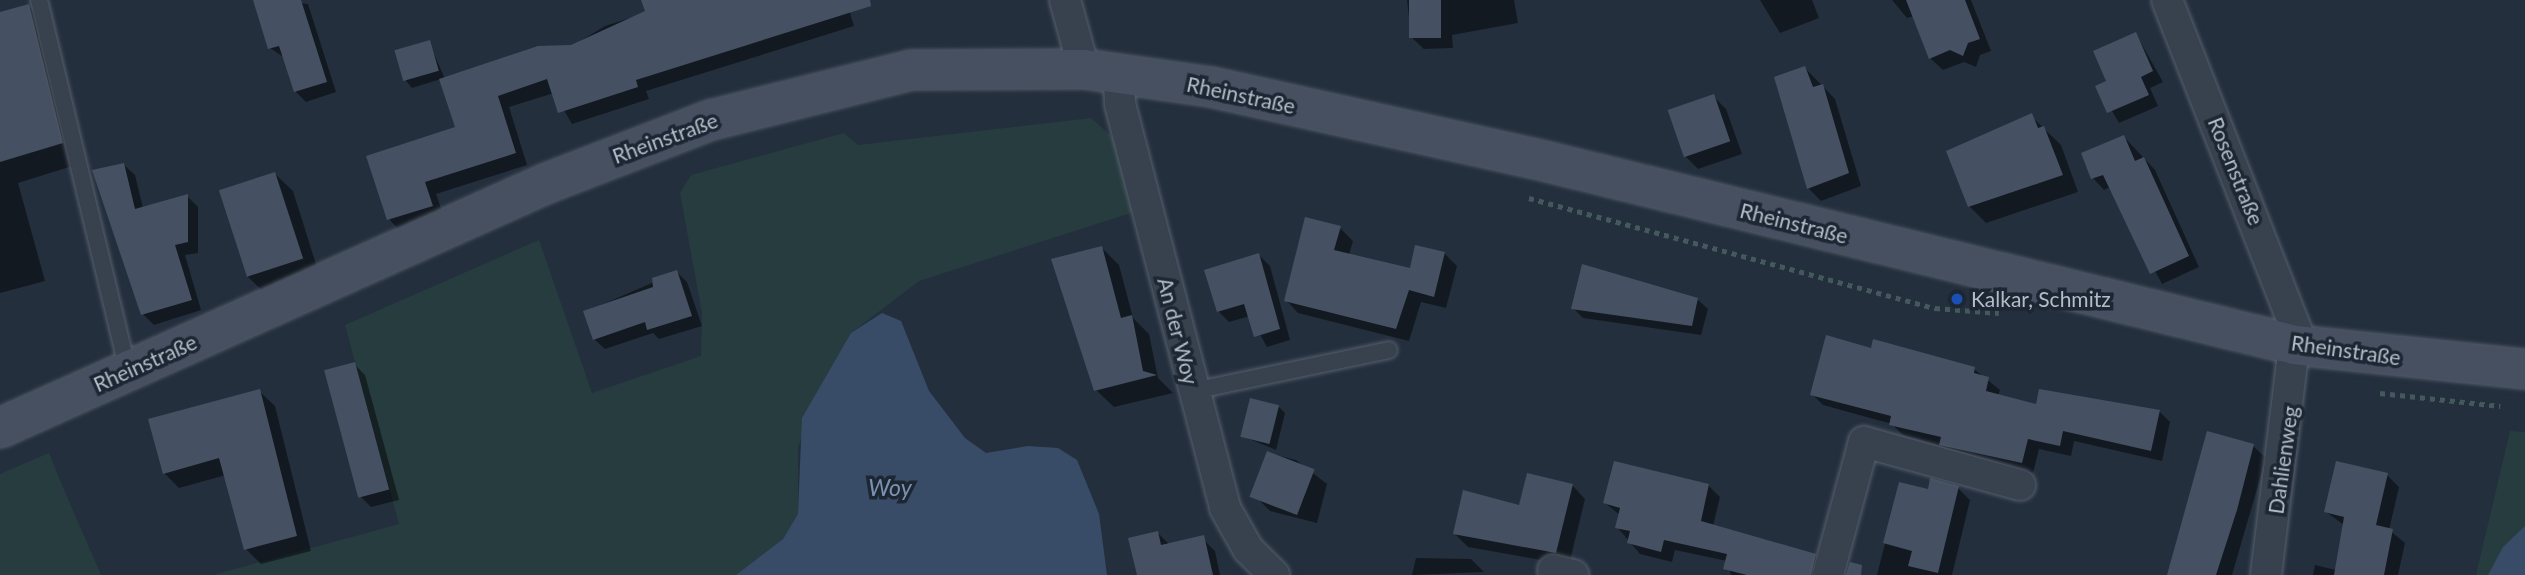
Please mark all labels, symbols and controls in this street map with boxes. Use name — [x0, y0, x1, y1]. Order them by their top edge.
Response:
street label: Rheinstraße — [1184, 71, 1298, 119]
street label: Rheinstraße — [609, 107, 721, 169]
street label: Rosenstraße — [2203, 113, 2269, 229]
street label: Rheinstraße — [1737, 197, 1851, 249]
street label: An der Woy — [1152, 275, 1204, 387]
place label: Kalkar, Schmitz — [1971, 286, 2111, 312]
marker: Kalkar, Schmitz — [1949, 291, 1965, 307]
street label: Rheinstraße — [89, 329, 201, 397]
street label: Rheinstraße — [2290, 330, 2402, 370]
street label: Dahlienweg — [2263, 404, 2303, 516]
water label: Woy — [868, 473, 912, 501]

